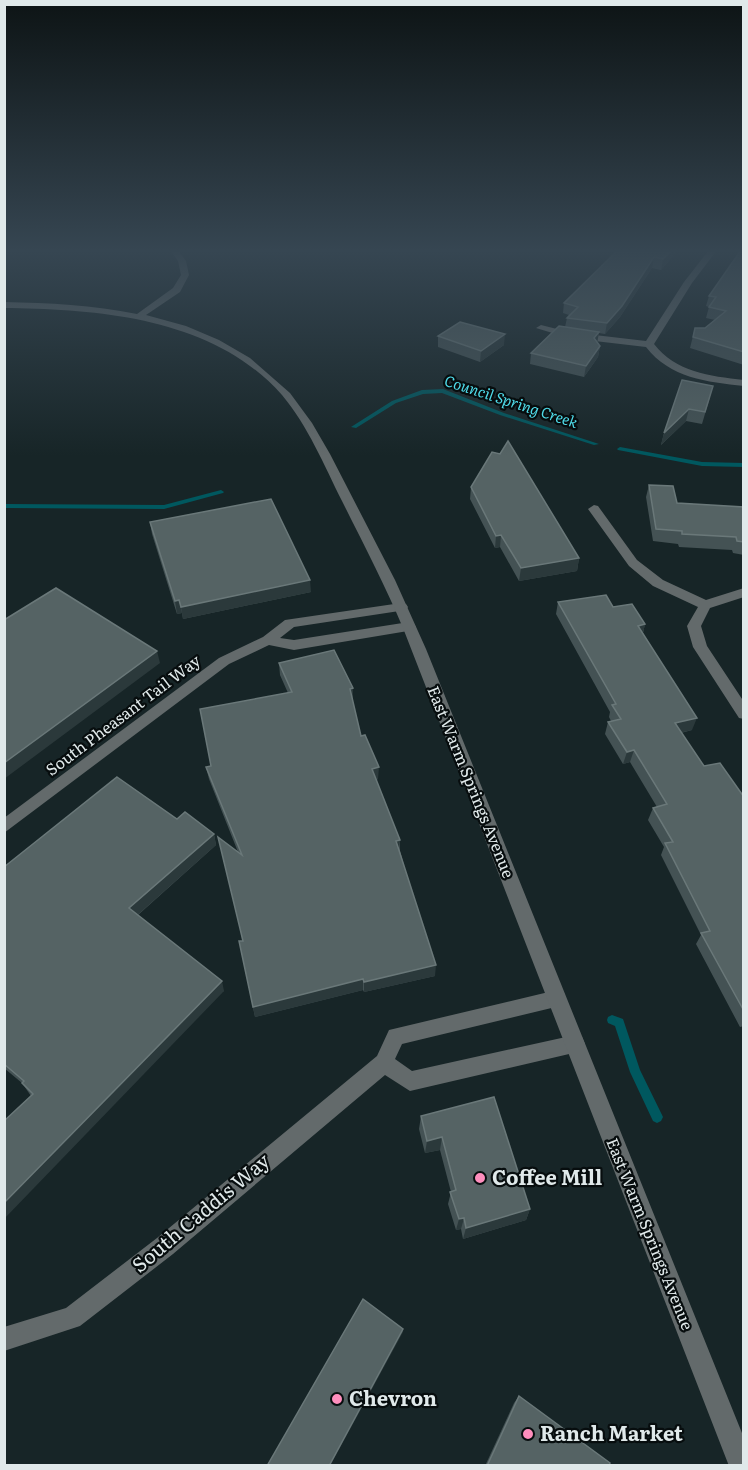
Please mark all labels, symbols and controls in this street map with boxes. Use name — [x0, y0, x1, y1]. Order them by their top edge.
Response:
water label: Council Spring Creek — [442, 368, 582, 433]
street label: South Pheasant Tail Way — [40, 647, 206, 781]
street label: East Warm Springs Avenue — [422, 682, 522, 881]
street label: East Warm Springs Avenue — [601, 1134, 701, 1333]
street label: South Caddis Way — [124, 1144, 276, 1278]
place label: Coffee Mill — [492, 1161, 602, 1191]
marker: Coffee Mill — [473, 1171, 487, 1185]
place label: Chevron — [349, 1382, 437, 1412]
marker: Chevron — [330, 1392, 344, 1406]
place label: Ranch Market — [540, 1417, 683, 1447]
marker: Ranch Market — [521, 1427, 535, 1441]

